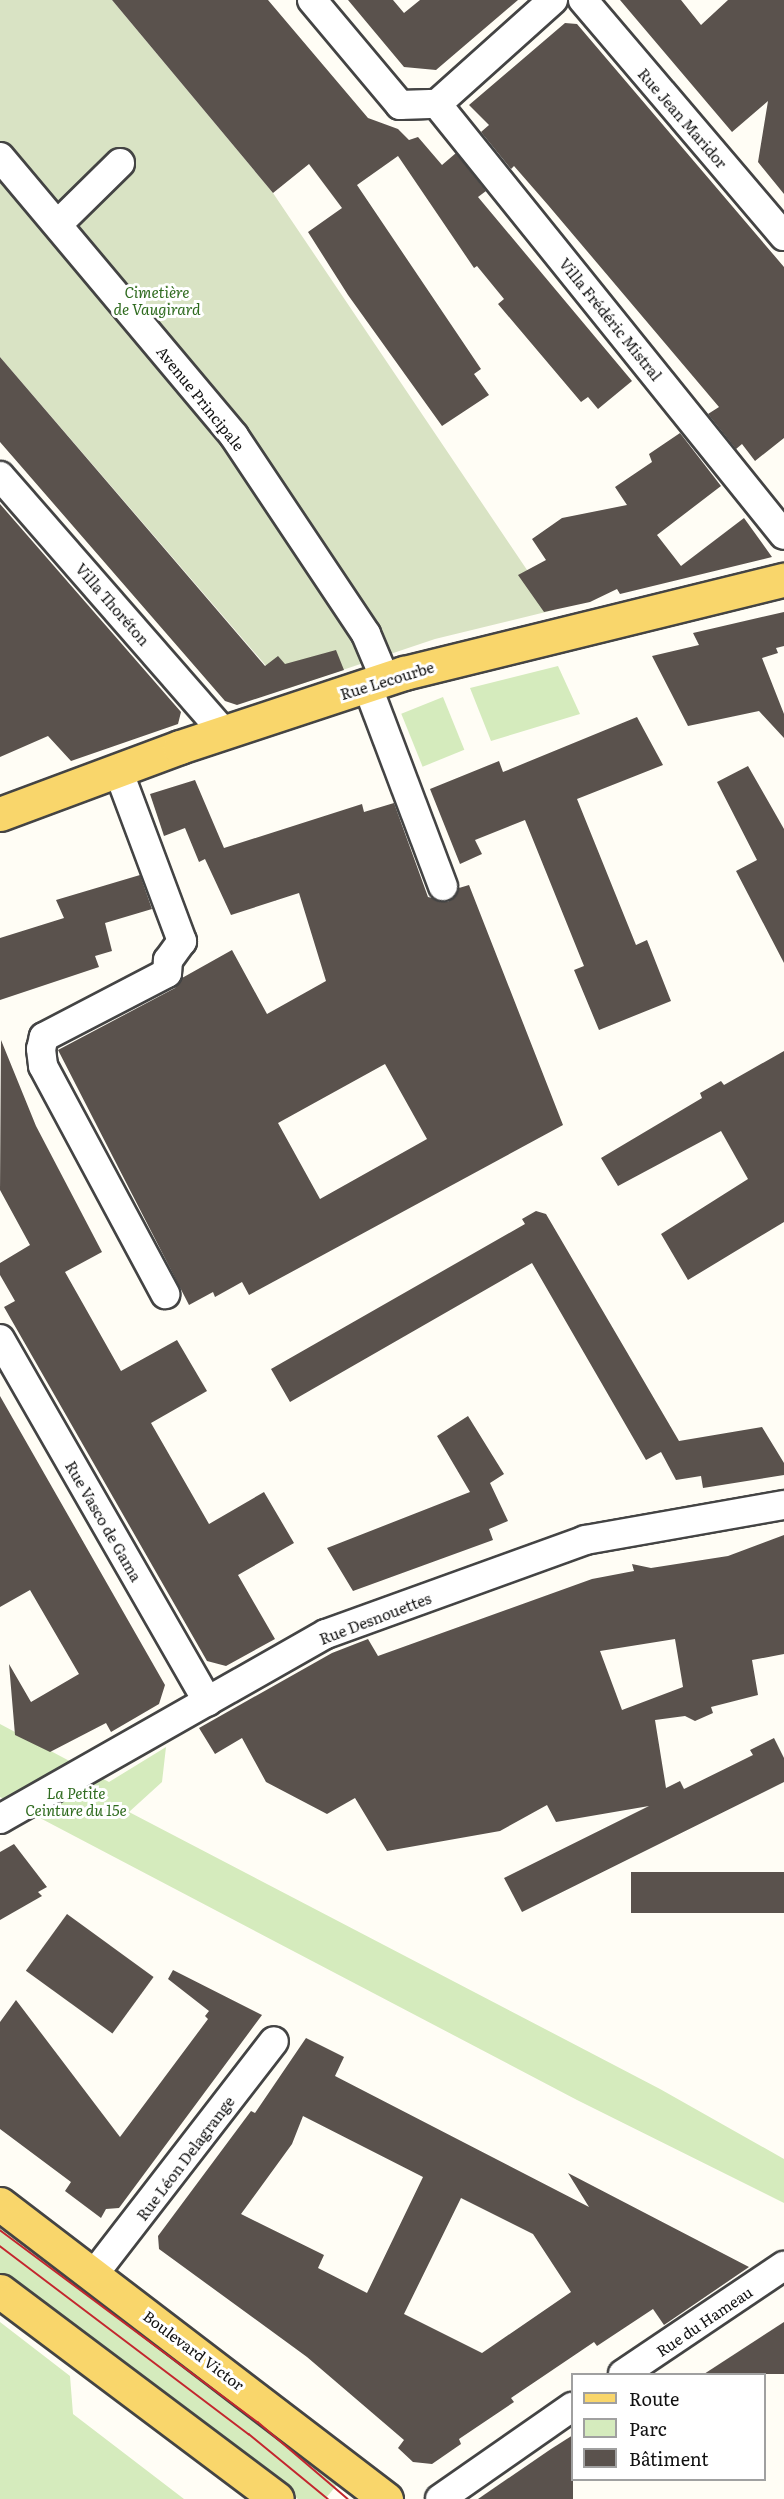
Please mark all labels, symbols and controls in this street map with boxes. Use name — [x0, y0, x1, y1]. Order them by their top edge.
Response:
street label: Rue Jean Maridor — [635, 64, 731, 172]
street label: Villa Frédéric Mistral — [556, 254, 666, 384]
park label: Cimetière de Vaugirard — [113, 282, 201, 317]
street label: Avenue Principale — [153, 342, 249, 454]
street label: Villa Thoréton — [72, 559, 154, 649]
street label: Rue Lecourbe — [338, 657, 436, 703]
street label: Rue Vasco de Gama — [62, 1458, 146, 1584]
street label: Rue Desnouettes — [317, 1588, 433, 1648]
park label: La Petite Ceinture du 15e — [25, 1783, 127, 1818]
street label: Rue Léon Delagrange — [132, 2092, 238, 2224]
street label: Rue du Hameau — [653, 2282, 755, 2360]
street label: Boulevard Victor — [140, 2306, 248, 2394]
legend — [571, 2373, 766, 2481]
text: Route — [629, 2385, 679, 2412]
text: Parc — [629, 2415, 667, 2442]
text: Bâtiment — [629, 2445, 708, 2472]

